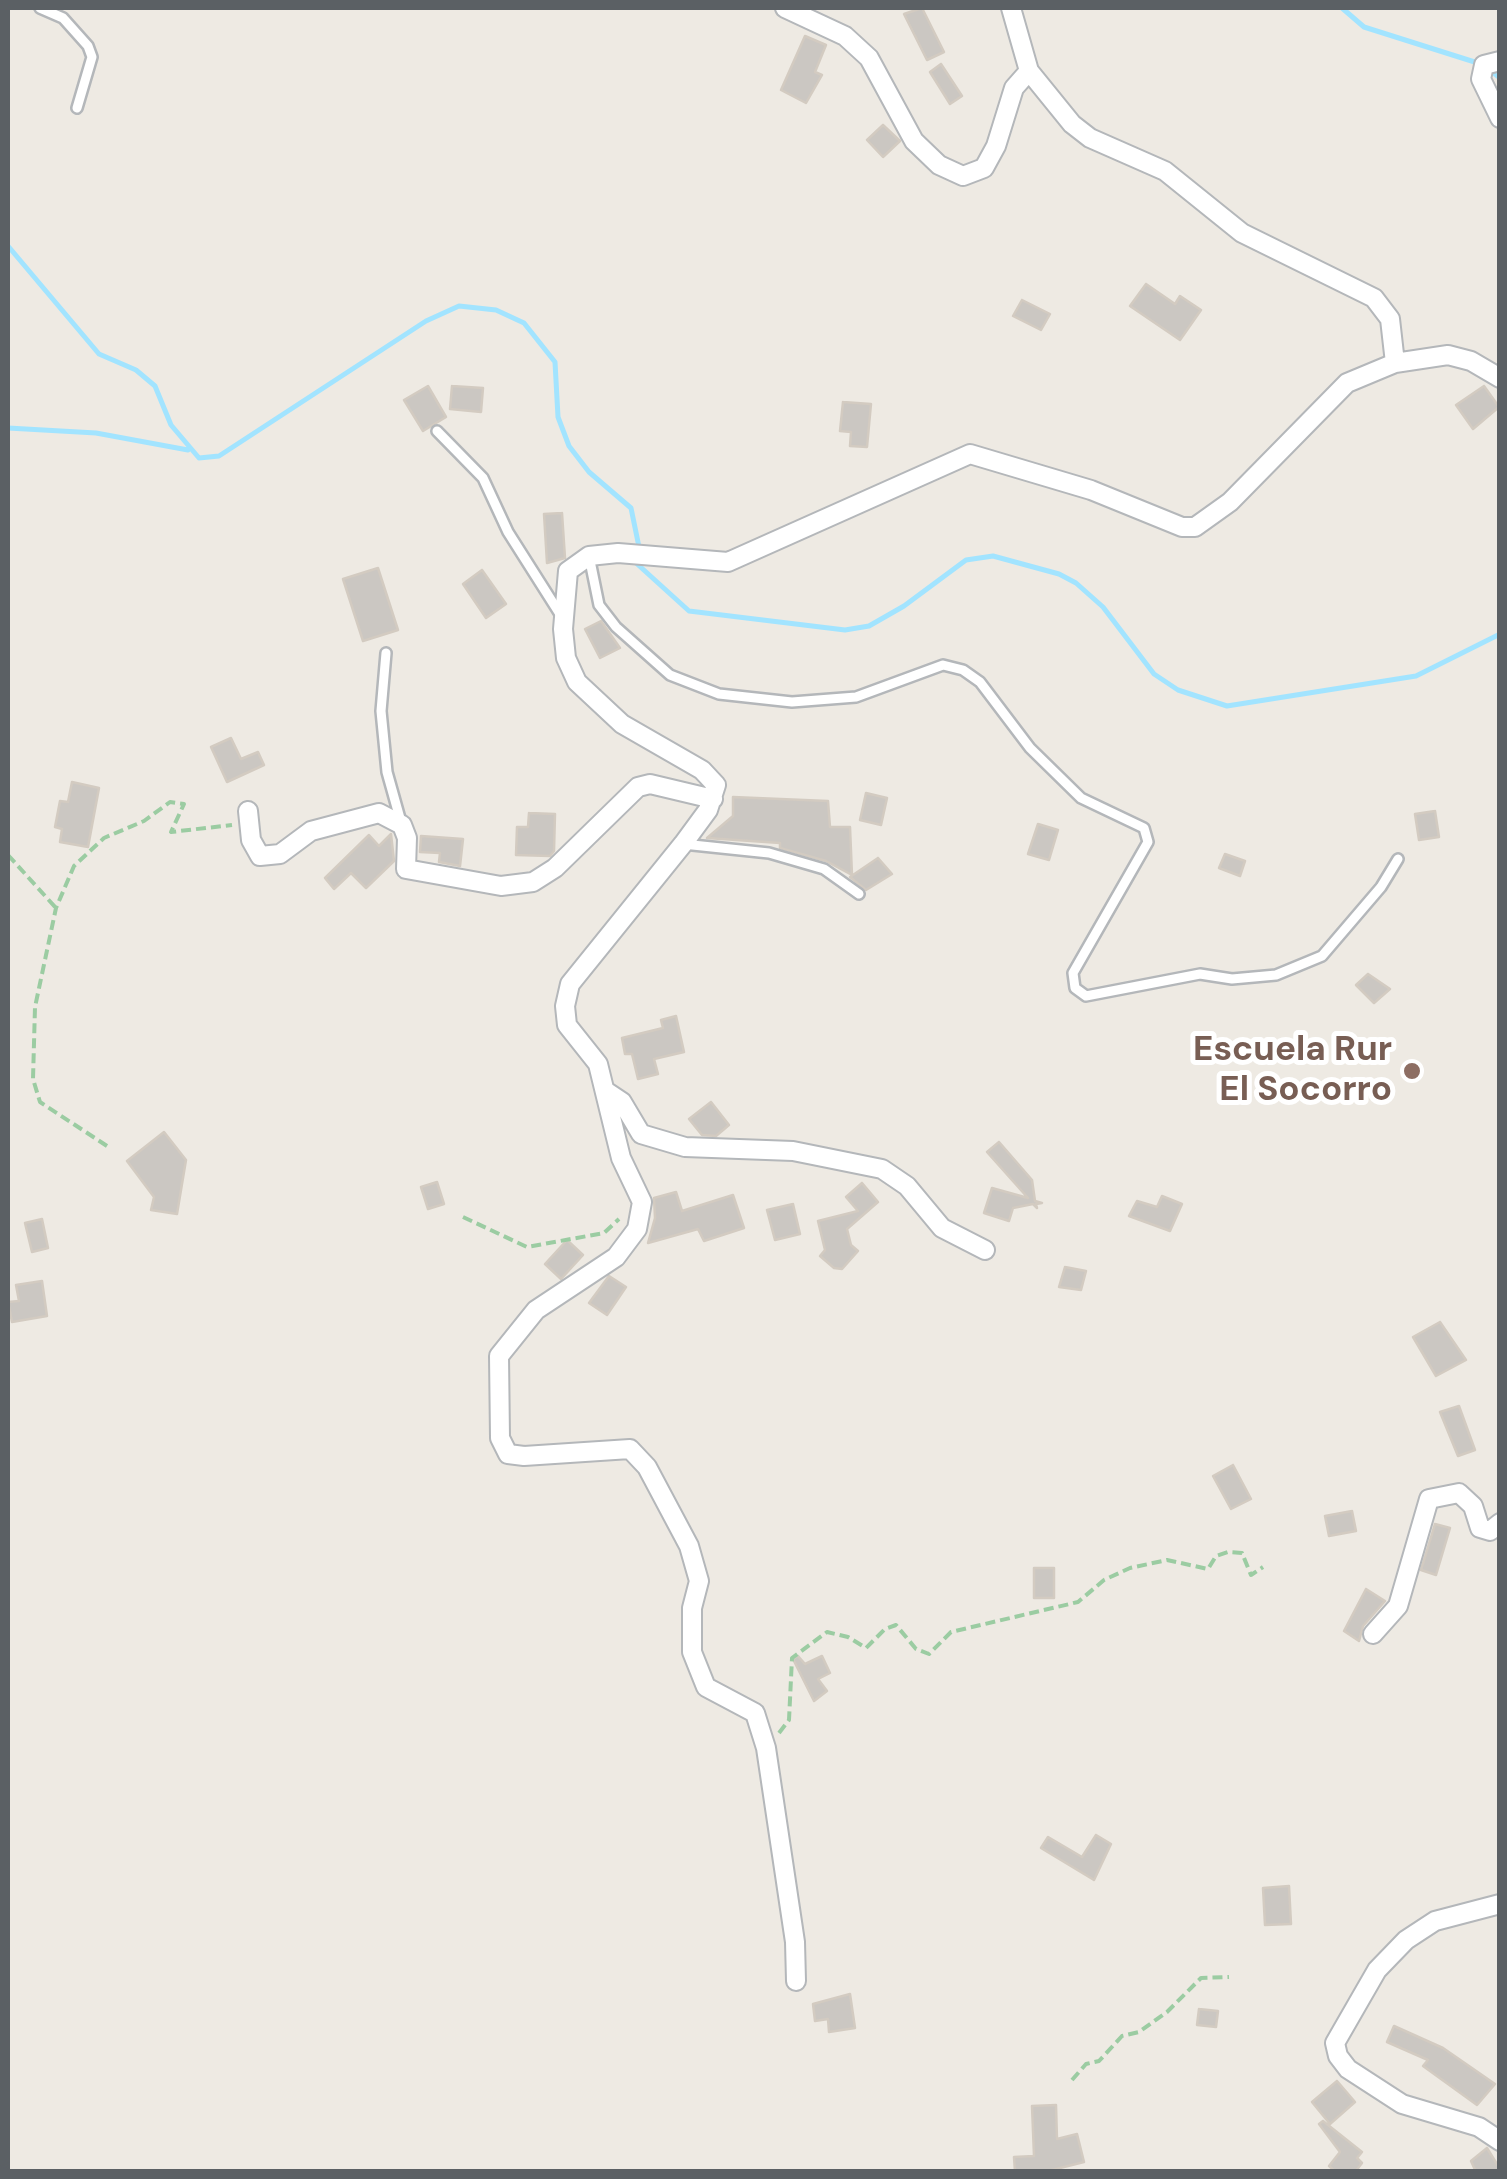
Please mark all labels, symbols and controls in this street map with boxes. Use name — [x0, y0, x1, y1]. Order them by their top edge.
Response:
place label: Escuela Rur El Socorro — [1193, 1030, 1392, 1112]
marker: Escuela Rur El Socorro — [1401, 1060, 1423, 1082]

